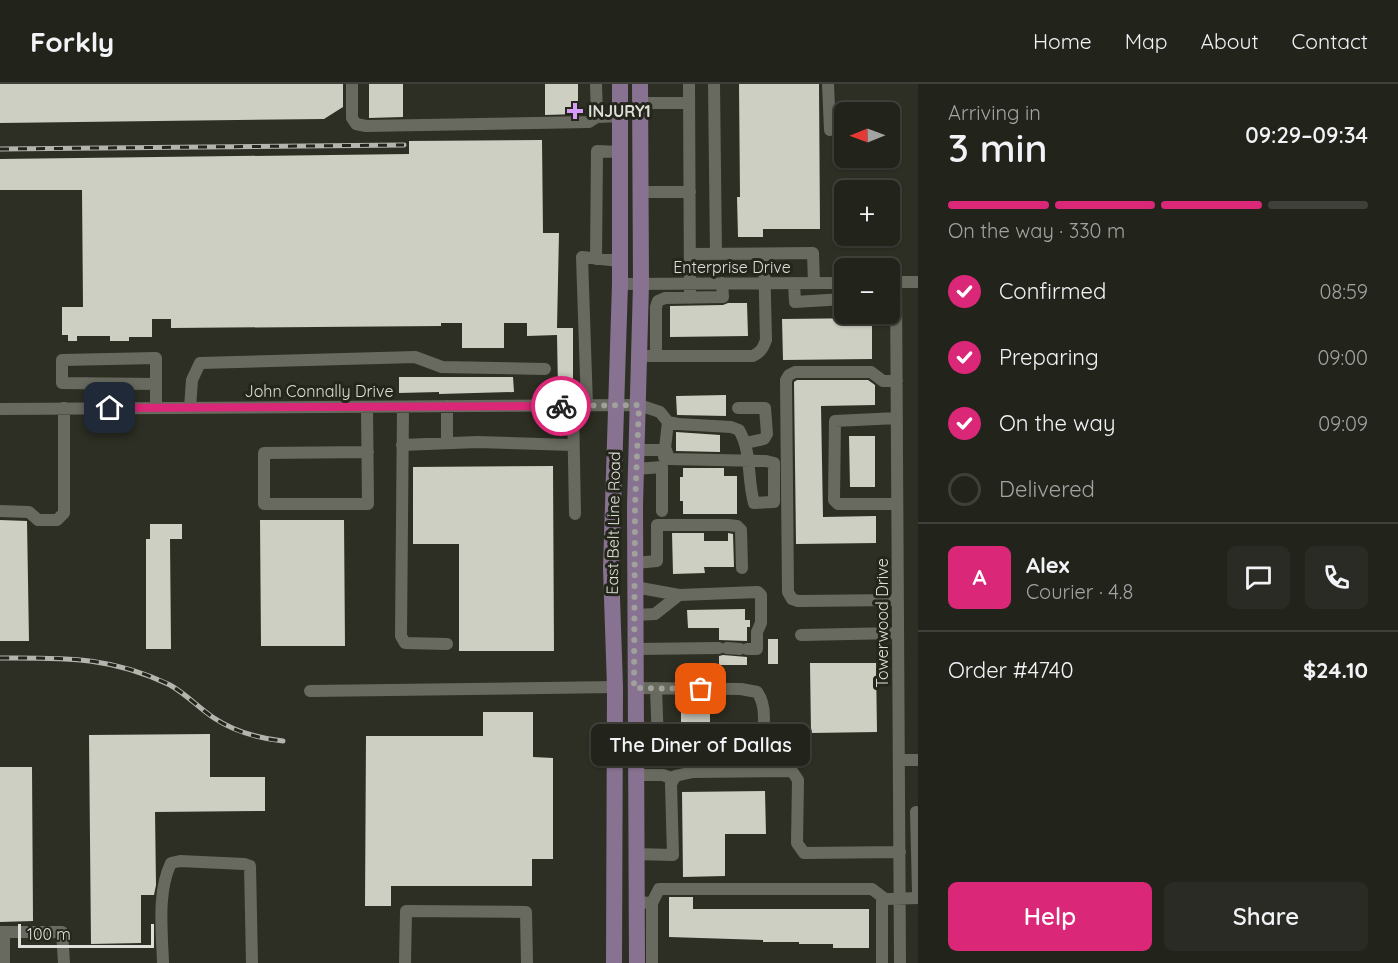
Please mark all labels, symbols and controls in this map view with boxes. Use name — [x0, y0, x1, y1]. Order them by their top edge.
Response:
text: Forkly — [30, 24, 114, 59]
text: Home — [1033, 28, 1092, 54]
text: Map — [1125, 28, 1168, 54]
text: About — [1201, 28, 1259, 54]
text: Contact — [1292, 28, 1368, 54]
text: Arriving in — [948, 100, 1041, 125]
place label: INJURY1 — [588, 101, 651, 121]
marker: INJURY1 — [566, 102, 584, 120]
north arrow — [834, 102, 900, 168]
map controls — [834, 102, 900, 324]
text: 09:29–09:34 — [1245, 121, 1368, 149]
text: 3 min — [948, 123, 1047, 172]
button: + — [834, 180, 900, 246]
text: On the way · 330 m — [948, 218, 1125, 243]
street label: Enterprise Drive — [673, 257, 791, 277]
button: − — [834, 258, 900, 324]
icon: check — [948, 275, 981, 308]
text: Confirmed — [999, 277, 1106, 305]
text: 08:59 — [1320, 279, 1368, 304]
icon: check — [948, 341, 981, 374]
text: Preparing — [999, 343, 1099, 371]
text: 09:00 — [1317, 345, 1368, 370]
courier — [531, 376, 591, 436]
street label: John Connally Drive — [245, 381, 393, 401]
pin — [84, 382, 135, 433]
icon: bike — [545, 390, 578, 423]
icon: home — [93, 391, 126, 424]
icon: check — [948, 407, 981, 440]
text: On the way — [999, 409, 1115, 437]
text: 09:09 — [1318, 411, 1368, 436]
street label: East Belt Line Road — [602, 451, 624, 595]
text: Delivered — [999, 475, 1095, 503]
button: chat — [1227, 546, 1290, 609]
button: phone — [1305, 546, 1368, 609]
text: Alex — [1026, 551, 1069, 579]
street label: Towerwood Drive — [872, 558, 892, 688]
text: A — [972, 563, 987, 591]
text: Courier · 4.8 — [1026, 579, 1133, 604]
text: Order #4740 — [948, 656, 1074, 684]
text: $24.10 — [1303, 656, 1368, 684]
pin — [675, 663, 726, 714]
icon: bag — [684, 672, 717, 705]
callout: The Diner of Dallas — [592, 725, 810, 767]
text: The Diner of Dallas — [609, 732, 792, 757]
button: Help — [948, 882, 1152, 951]
button: Share — [1164, 882, 1368, 951]
scale bar — [18, 921, 154, 948]
text: 100 m — [27, 924, 71, 944]

